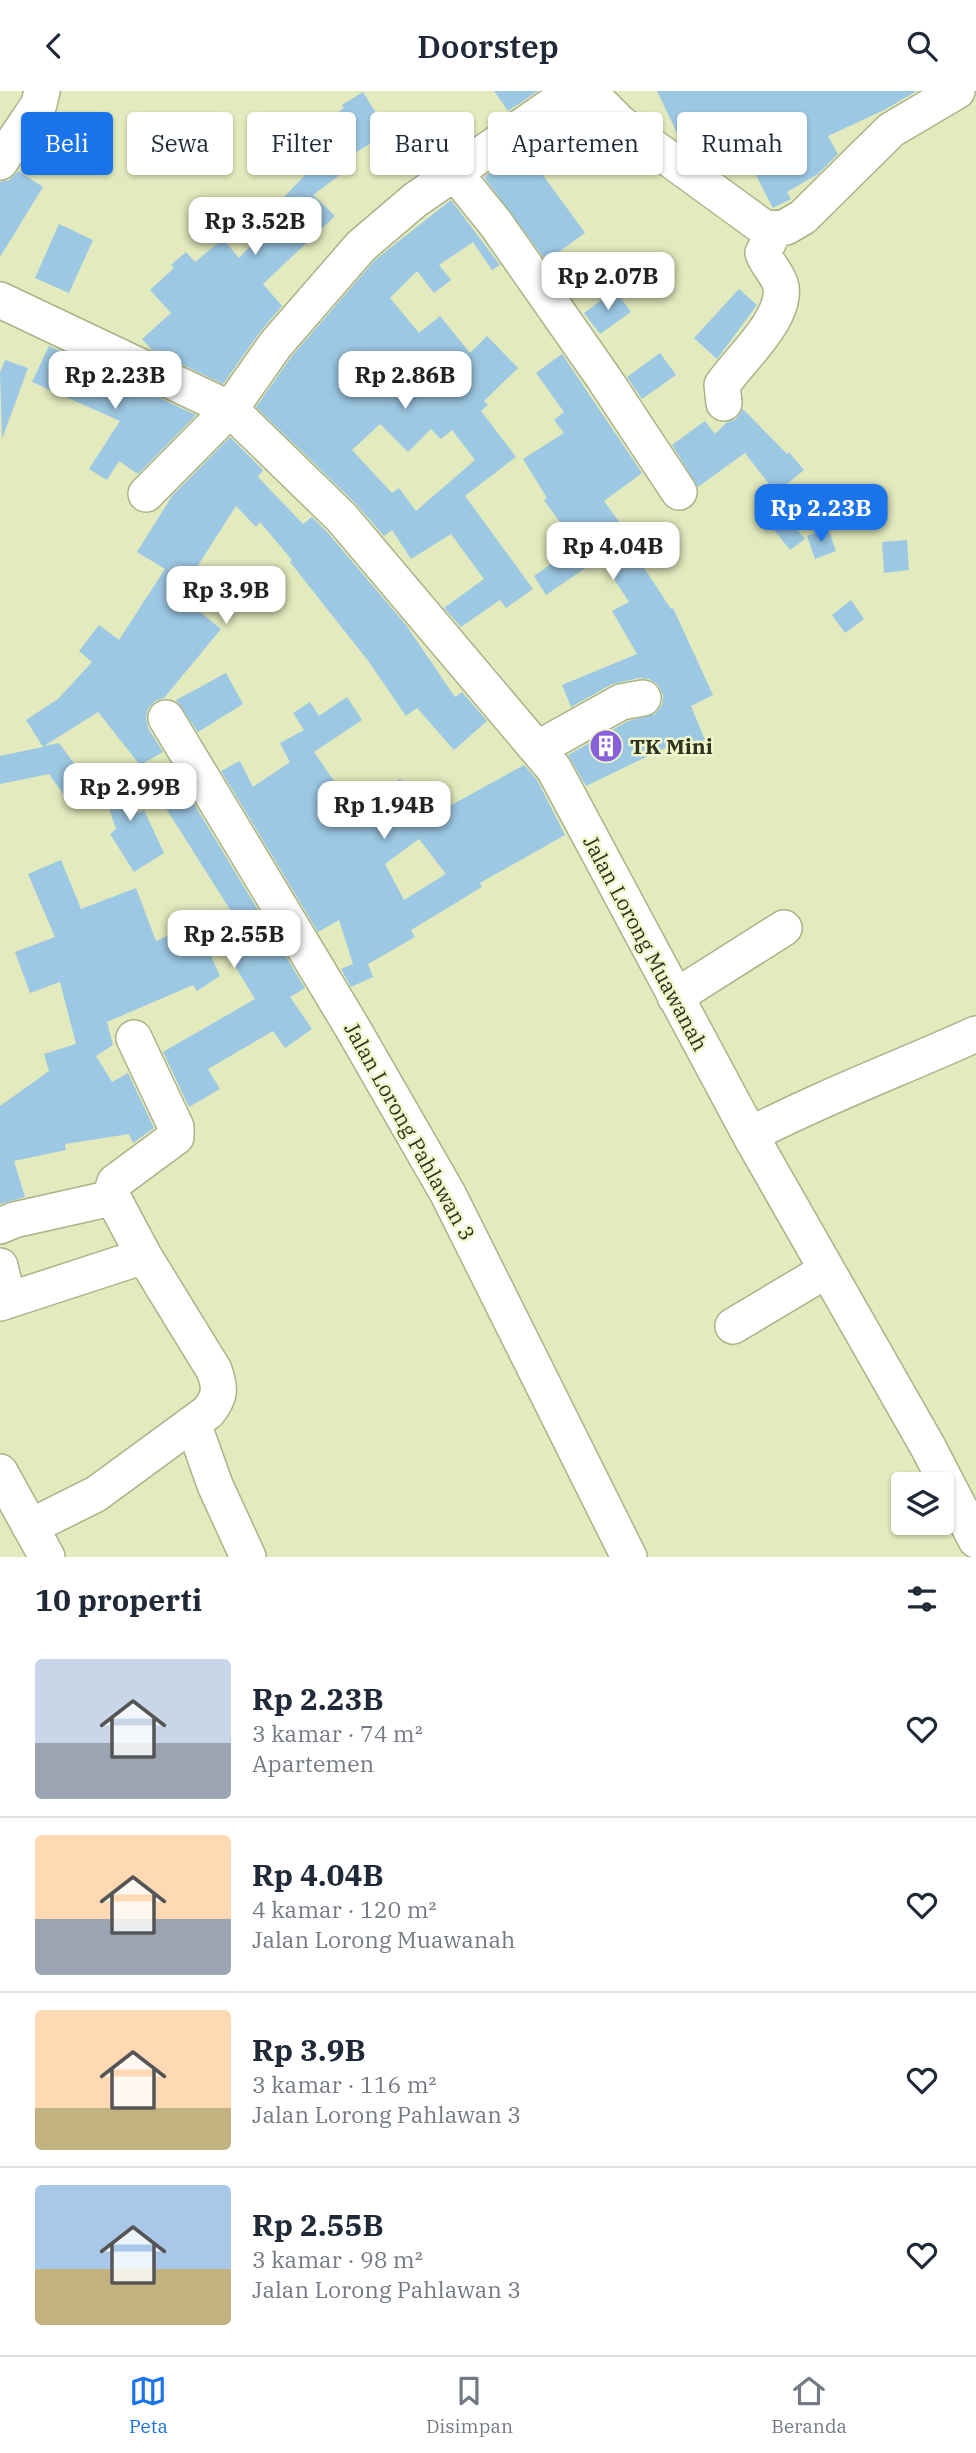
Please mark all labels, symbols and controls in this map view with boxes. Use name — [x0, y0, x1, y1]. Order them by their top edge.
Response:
text: Doorstep — [417, 25, 559, 67]
icon: back — [35, 27, 73, 65]
icon: search — [903, 27, 941, 65]
chip: Beli — [21, 112, 113, 175]
chip: Sewa — [127, 112, 233, 175]
chip: Filter — [247, 112, 356, 175]
chip: Baru — [370, 112, 474, 175]
chip: Apartemen — [488, 112, 663, 175]
chip: Rumah — [677, 112, 807, 175]
pin: Rp 3.52B — [183, 197, 327, 257]
text: Rp 3.52B — [205, 205, 305, 235]
pin: Rp 2.07B — [536, 253, 680, 312]
text: Rp 2.07B — [558, 260, 658, 290]
pin: Rp 2.23B — [43, 351, 187, 411]
pin: Rp 2.86B — [333, 351, 477, 411]
text: Rp 2.23B — [65, 359, 165, 389]
text: Rp 2.86B — [355, 359, 455, 389]
pin: Rp 2.23B — [749, 484, 893, 544]
text: Rp 2.23B — [771, 492, 871, 522]
pin: Rp 4.04B — [541, 523, 685, 582]
text: Rp 4.04B — [563, 530, 663, 560]
pin: Rp 3.9B — [161, 567, 291, 626]
text: Rp 3.9B — [182, 574, 270, 604]
building icon: TK Mini — [587, 727, 625, 765]
place label: TK Mini — [630, 732, 713, 760]
pin: Rp 2.99B — [58, 763, 202, 823]
text: Rp 2.99B — [80, 771, 180, 801]
pin: Rp 1.94B — [312, 781, 456, 841]
text: Rp 1.94B — [334, 789, 434, 819]
street label: Jalan Lorong Muawanah — [577, 830, 715, 1056]
pin: Rp 2.55B — [162, 911, 306, 970]
text: Rp 2.55B — [184, 918, 284, 948]
street label: Jalan Lorong Pahlawan 3 — [338, 1017, 482, 1245]
map controls — [891, 1472, 954, 1535]
button: layers — [891, 1472, 954, 1535]
text: 10 properti — [35, 1580, 202, 1619]
icon: filters — [903, 1580, 941, 1618]
text: Rp 2.23B — [252, 1679, 384, 1718]
icon: home — [91, 1687, 175, 1771]
icon: heart — [903, 1710, 941, 1748]
text: 3 kamar · 74 m² — [252, 1718, 423, 1748]
text: Apartemen — [252, 1748, 374, 1778]
text: Rp 4.04B — [252, 1855, 384, 1894]
icon: home — [91, 1863, 175, 1947]
icon: heart — [903, 1886, 941, 1924]
text: 4 kamar · 120 m² — [252, 1894, 437, 1924]
text: Jalan Lorong Muawanah — [252, 1924, 515, 1954]
text: Rp 3.9B — [252, 2030, 366, 2069]
icon: home — [91, 2038, 175, 2122]
icon: heart — [903, 2061, 941, 2099]
text: 3 kamar · 116 m² — [252, 2069, 437, 2099]
text: Jalan Lorong Pahlawan 3 — [252, 2099, 521, 2129]
text: Rp 2.55B — [252, 2205, 384, 2244]
icon: home — [91, 2213, 175, 2297]
icon: heart — [903, 2236, 941, 2274]
text: 3 kamar · 98 m² — [252, 2244, 423, 2274]
text: Jalan Lorong Pahlawan 3 — [252, 2274, 521, 2304]
tab: Peta — [129, 2372, 168, 2438]
tab: Disimpan — [426, 2372, 513, 2438]
tab: Beranda — [771, 2372, 847, 2438]

